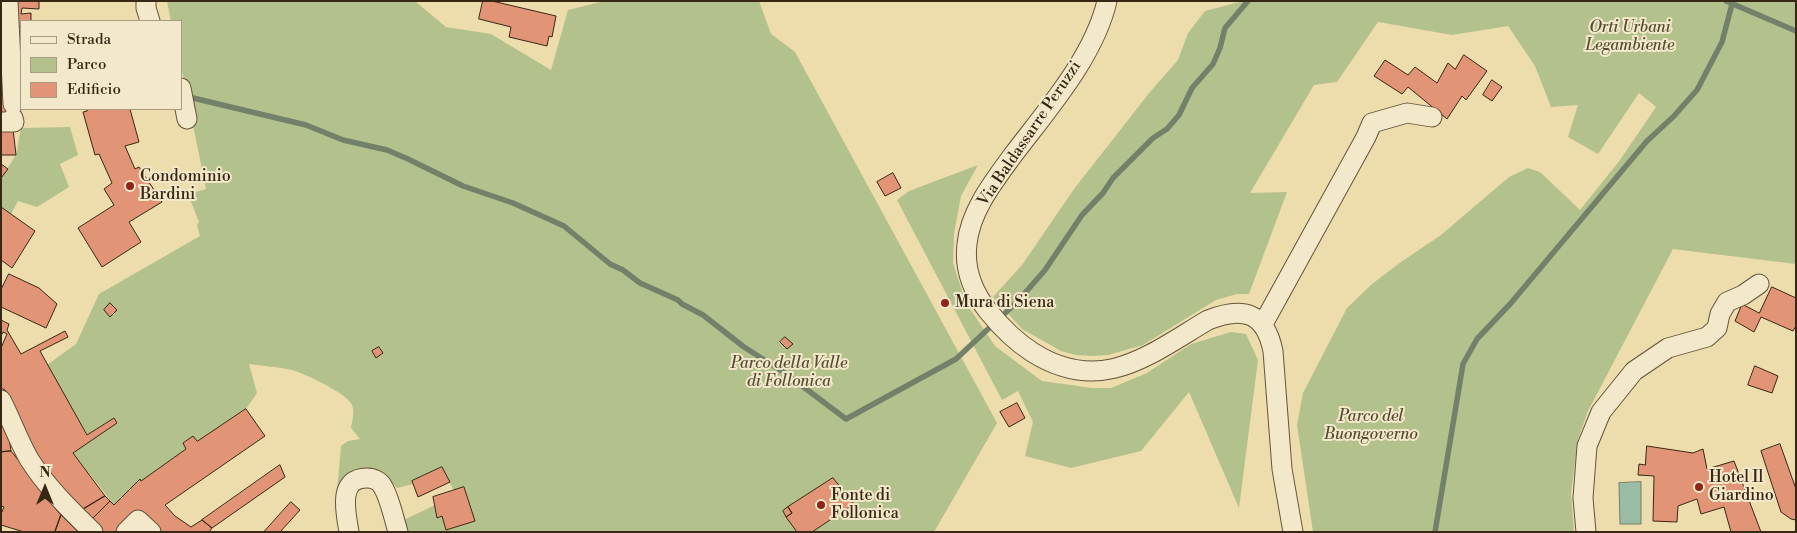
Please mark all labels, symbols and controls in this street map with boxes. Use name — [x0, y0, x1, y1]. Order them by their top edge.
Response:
park label: Orti Urbani Legambiente — [1585, 18, 1675, 56]
legend — [20, 20, 182, 110]
text: Strada — [67, 30, 111, 49]
text: Parco — [67, 55, 106, 74]
street label: Via Baldassarre Peruzzi — [974, 58, 1086, 210]
text: Edificio — [67, 80, 121, 99]
place label: Condominio Bardini — [140, 167, 231, 205]
marker: Condominio Bardini — [124, 180, 136, 192]
place label: Mura di Siena — [955, 293, 1054, 313]
marker: Mura di Siena — [939, 297, 951, 309]
park label: Parco della Valle di Follonica — [731, 354, 847, 392]
park label: Parco del Buongoverno — [1324, 407, 1418, 445]
north arrow — [20, 463, 70, 513]
text: N — [39, 464, 51, 482]
place label: Hotel Il Giardino — [1709, 468, 1774, 506]
marker: Hotel Il Giardino — [1693, 481, 1705, 493]
place label: Fonte di Follonica — [831, 486, 899, 524]
marker: Fonte di Follonica — [815, 499, 827, 511]

